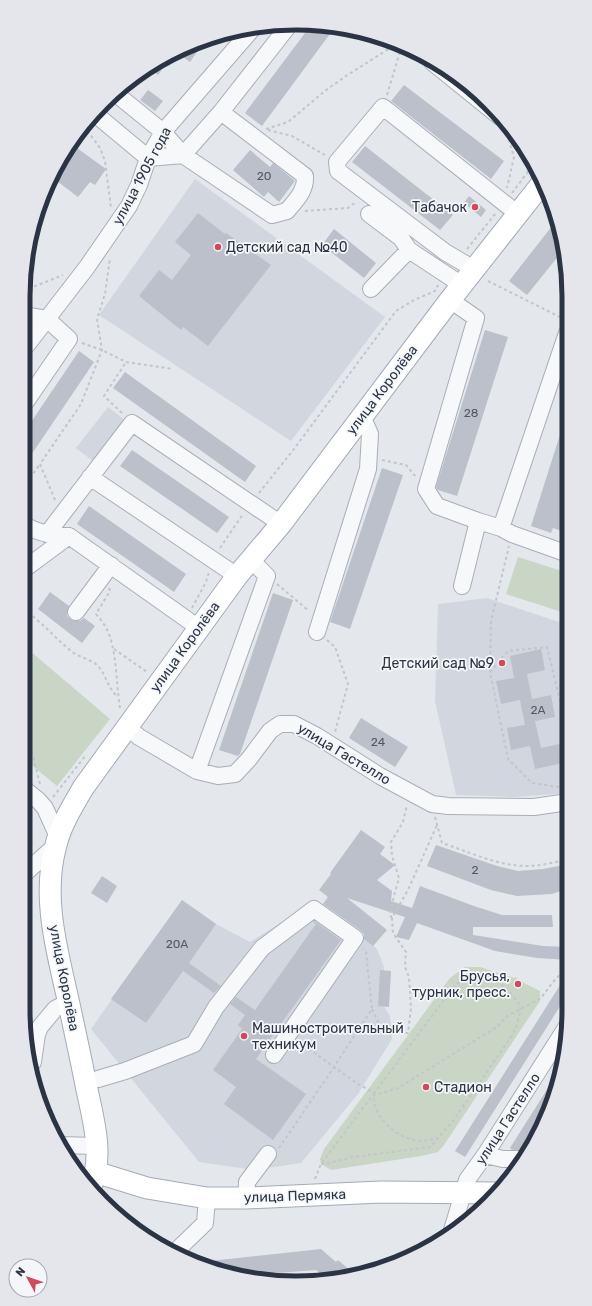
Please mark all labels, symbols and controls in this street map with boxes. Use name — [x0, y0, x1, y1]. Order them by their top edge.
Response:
street label: улица 1905 года — [109, 124, 175, 228]
house number: 20 — [257, 169, 271, 183]
place label: Табачок — [412, 199, 467, 216]
marker: Табачок — [470, 202, 480, 212]
place label: Детский сад №40 — [226, 239, 348, 256]
marker: Детский сад №40 — [213, 242, 223, 252]
street label: улица Королёва — [343, 342, 421, 438]
house number: 28 — [464, 406, 478, 420]
street label: улица Королёва — [146, 598, 224, 696]
place label: Детский сад №9 — [382, 655, 494, 672]
marker: Детский сад №9 — [497, 658, 507, 668]
house number: 2А — [530, 703, 546, 717]
street label: улица Гастелло — [294, 719, 394, 789]
house number: 24 — [371, 735, 386, 749]
house number: 2 — [471, 863, 479, 877]
street label: улица Королёва — [45, 923, 83, 1033]
house number: 20А — [166, 937, 188, 951]
place label: Брусья, турник, пресс. — [412, 968, 510, 1001]
marker: Брусья, турник, пресс. — [513, 979, 523, 989]
place label: Машиностроительный техникум — [252, 1020, 404, 1053]
marker: Машиностроительный техникум — [239, 1031, 249, 1041]
street label: улица Гастелло — [472, 1070, 544, 1168]
place label: Стадион — [434, 1079, 492, 1096]
marker: Стадион — [421, 1082, 431, 1092]
street label: улица Пермяка — [244, 1186, 346, 1206]
north arrow — [8, 1258, 48, 1298]
text: N — [13, 1265, 28, 1279]

